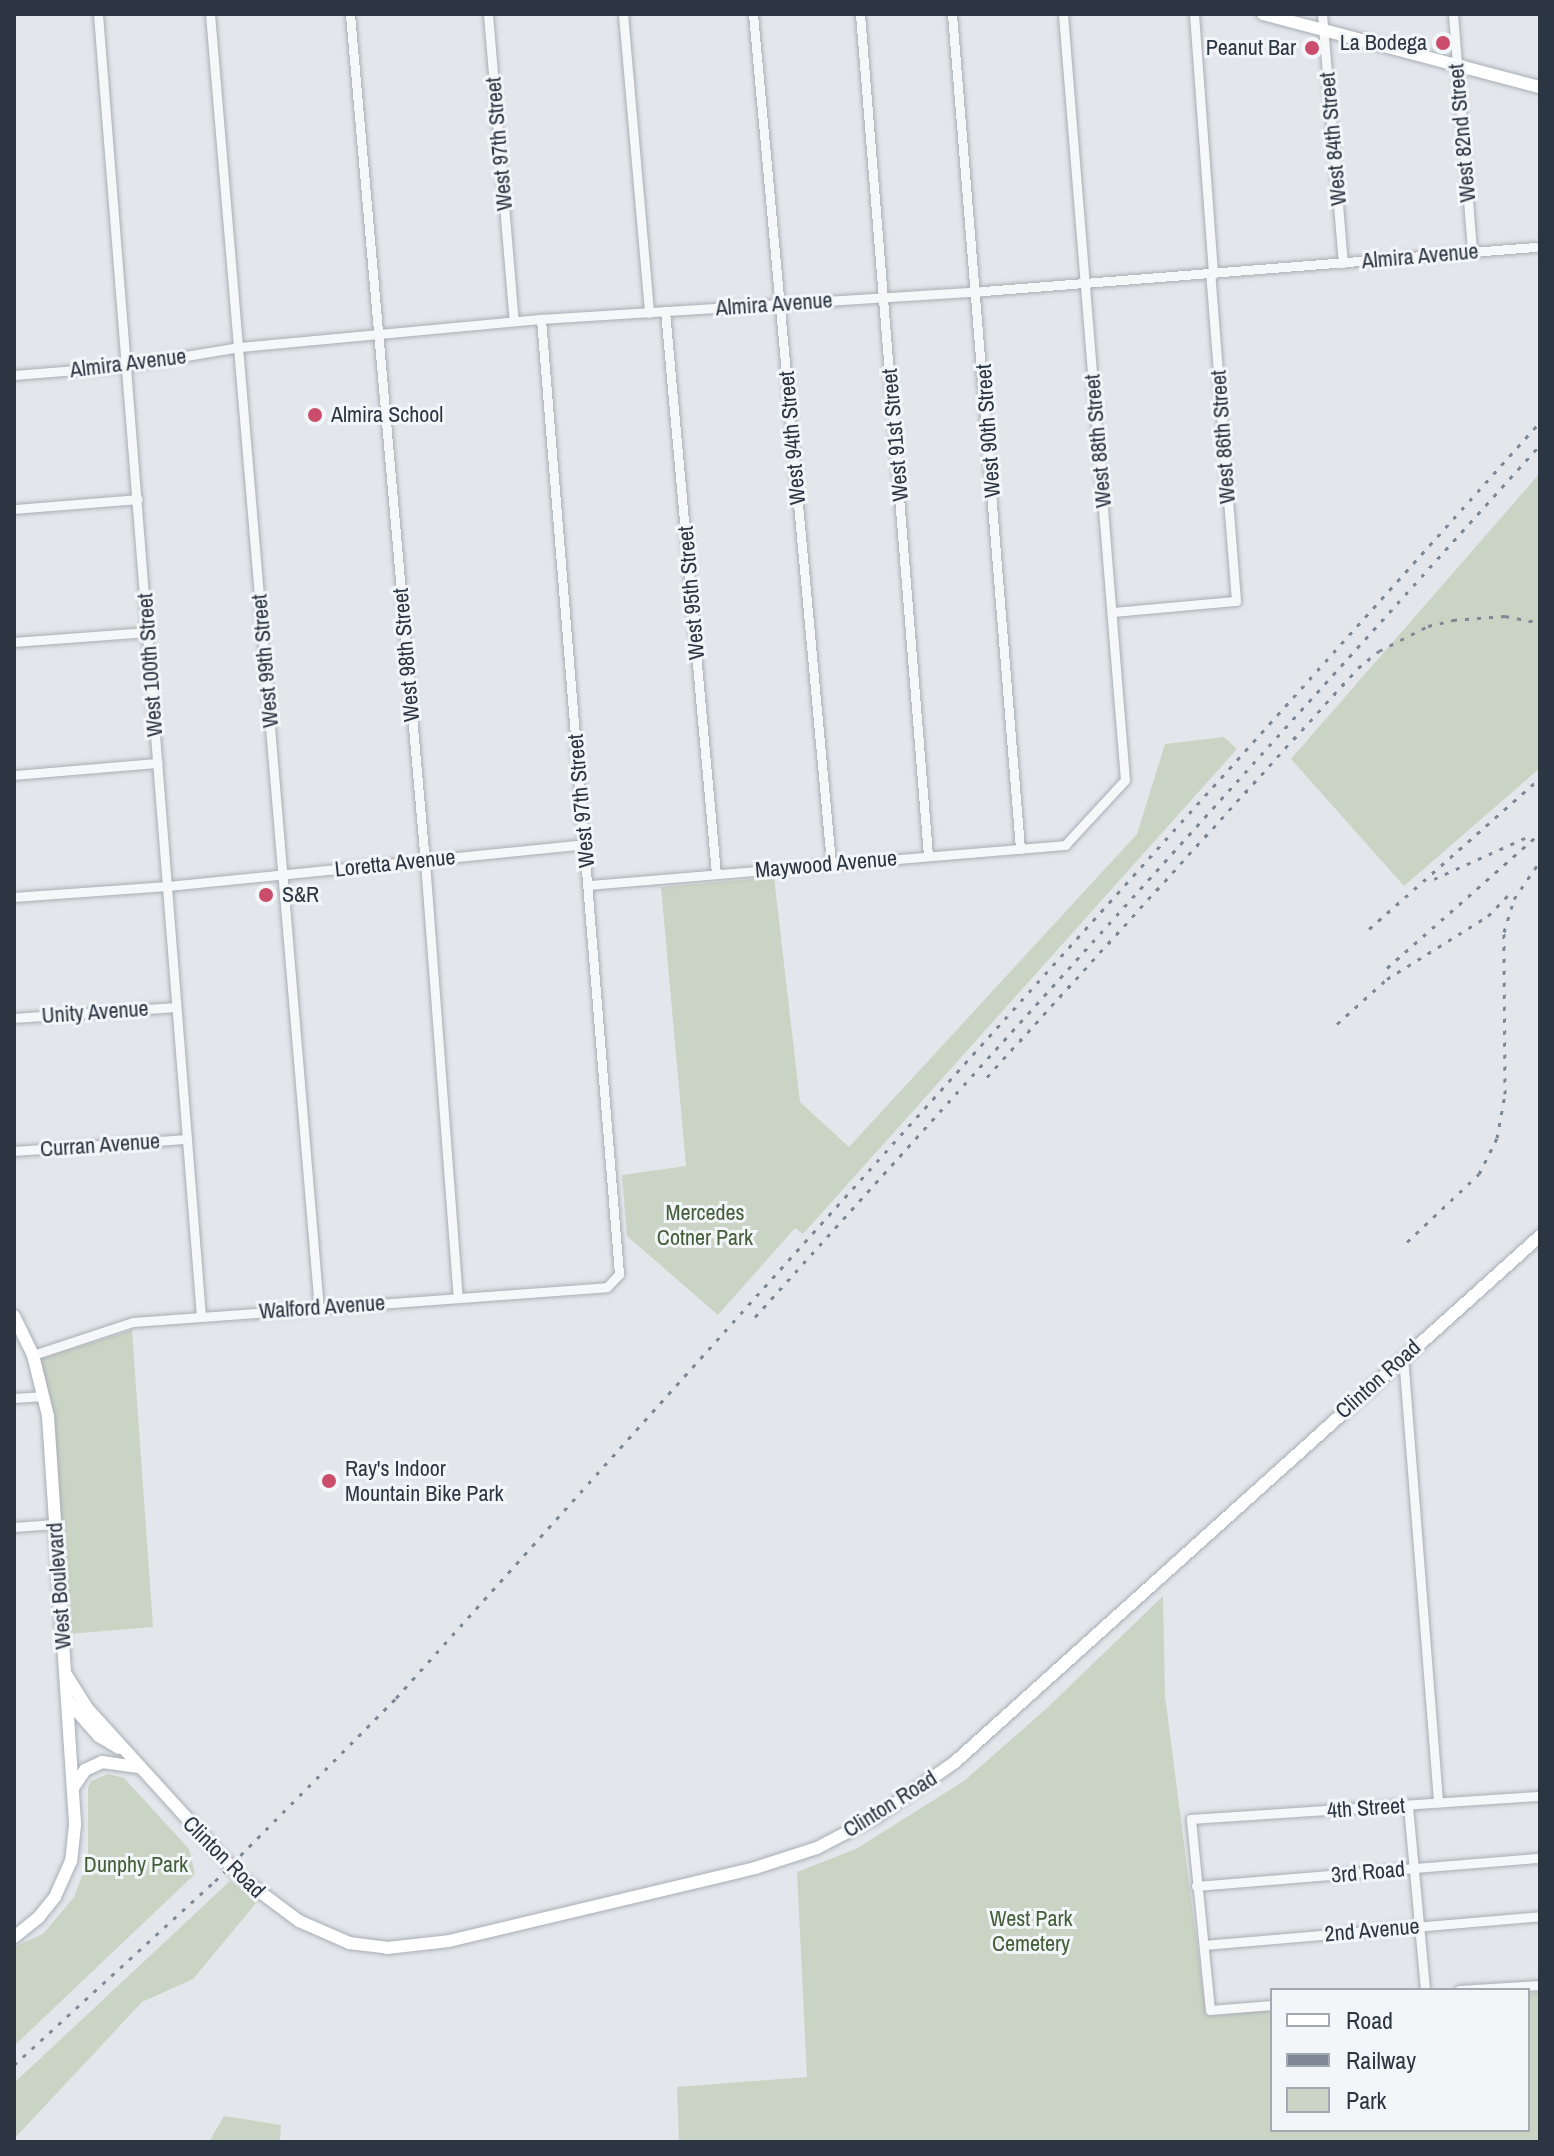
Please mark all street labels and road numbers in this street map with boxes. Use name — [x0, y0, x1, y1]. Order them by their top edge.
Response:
street label: West 82nd Street — [1443, 63, 1481, 203]
street label: West 84th Street — [1314, 71, 1352, 207]
street label: West 97th Street — [480, 76, 518, 212]
street label: Almira Avenue — [1360, 238, 1480, 274]
street label: Almira Avenue — [714, 287, 834, 321]
street label: Almira Avenue — [68, 343, 188, 383]
street label: West 90th Street — [970, 363, 1006, 499]
street label: West 91st Street — [876, 368, 914, 502]
street label: West 86th Street — [1205, 369, 1241, 505]
street label: West 94th Street — [773, 370, 811, 506]
street label: West 88th Street — [1079, 373, 1117, 509]
street label: West 95th Street — [672, 525, 710, 661]
street label: West 98th Street — [387, 587, 425, 723]
street label: West 100th Street — [132, 592, 168, 738]
street label: West 99th Street — [246, 593, 284, 729]
street label: West 97th Street — [562, 733, 600, 869]
street label: Loretta Avenue — [333, 843, 457, 883]
street label: Maywood Avenue — [754, 845, 898, 883]
street label: Unity Avenue — [40, 995, 150, 1029]
street label: Curran Avenue — [39, 1128, 161, 1162]
street label: Walford Avenue — [258, 1289, 386, 1325]
street label: Clinton Road — [1330, 1334, 1426, 1424]
street label: West Boulevard — [41, 1522, 77, 1650]
street label: Clinton Road — [838, 1765, 942, 1843]
street label: 4th Street — [1326, 1792, 1406, 1824]
street label: Clinton Road — [177, 1810, 271, 1904]
street label: 3rd Road — [1330, 1856, 1406, 1888]
street label: 2nd Avenue — [1323, 1913, 1421, 1947]

